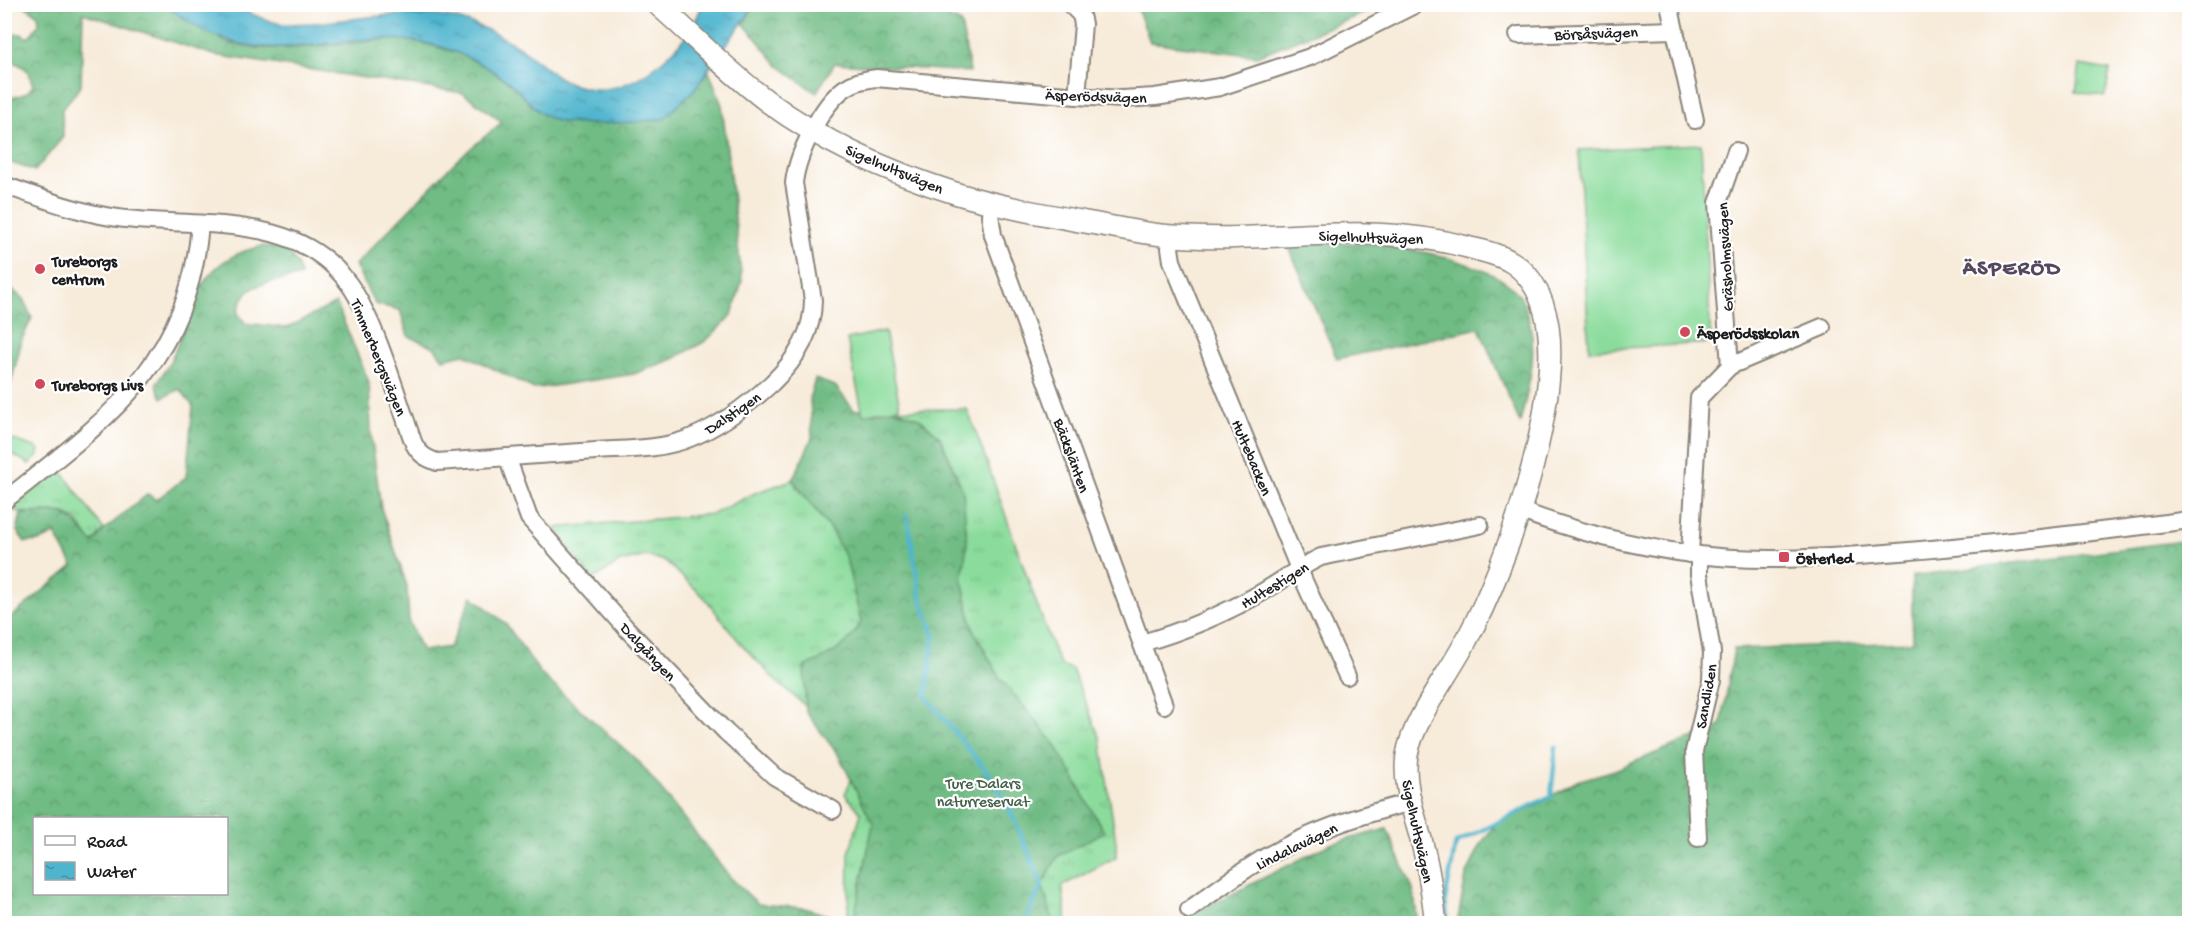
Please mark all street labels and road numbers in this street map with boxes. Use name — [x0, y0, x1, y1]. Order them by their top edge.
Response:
street label: Börsåsvägen — [1553, 25, 1639, 46]
street label: Äsperödsvägen — [1045, 87, 1147, 110]
street label: Sigelhultsvägen — [842, 142, 946, 201]
street label: Gräsholmsvägen — [1715, 201, 1740, 312]
street label: Sigelhultsvägen — [1318, 228, 1424, 251]
street label: Timmerbergsvägen — [344, 296, 409, 420]
street label: Dalstigen — [701, 389, 766, 441]
street label: Bäckslänten — [1047, 415, 1092, 496]
street label: Hultebacken — [1225, 418, 1274, 500]
street label: Hultestigen — [1238, 559, 1314, 615]
street label: Dalgången — [614, 619, 679, 687]
street label: Sandliden — [1693, 662, 1724, 731]
street label: Sigelhultsvägen — [1395, 779, 1436, 885]
street label: Lindalavägen — [1254, 820, 1342, 876]

